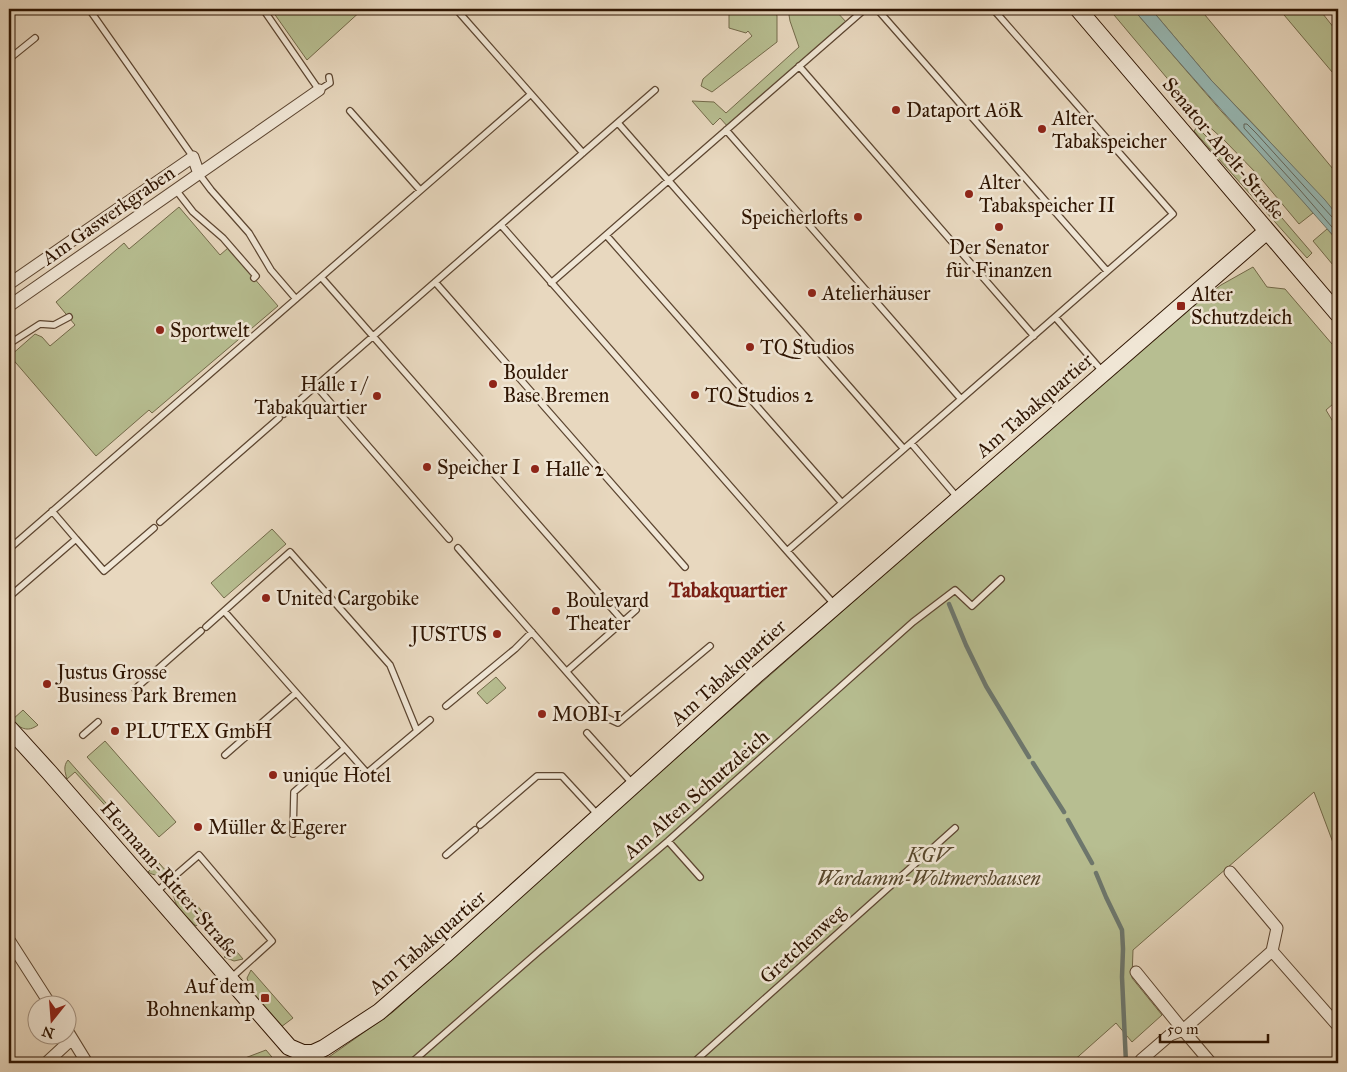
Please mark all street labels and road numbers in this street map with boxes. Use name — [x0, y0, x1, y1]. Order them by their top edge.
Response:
street label: Senator-Apelt-Straße — [1158, 72, 1290, 224]
street label: Am Gaswerkgraben — [36, 160, 180, 271]
street label: Am Tabakquartier — [970, 347, 1098, 464]
street label: Am Tabakquartier — [665, 613, 792, 732]
street label: Am Alten Schutzdeich — [617, 724, 774, 864]
street label: Hermann-Ritter-Straße — [96, 796, 244, 962]
street label: Am Tabakquartier — [363, 884, 491, 1001]
street label: Gretchenweg — [754, 899, 851, 989]

